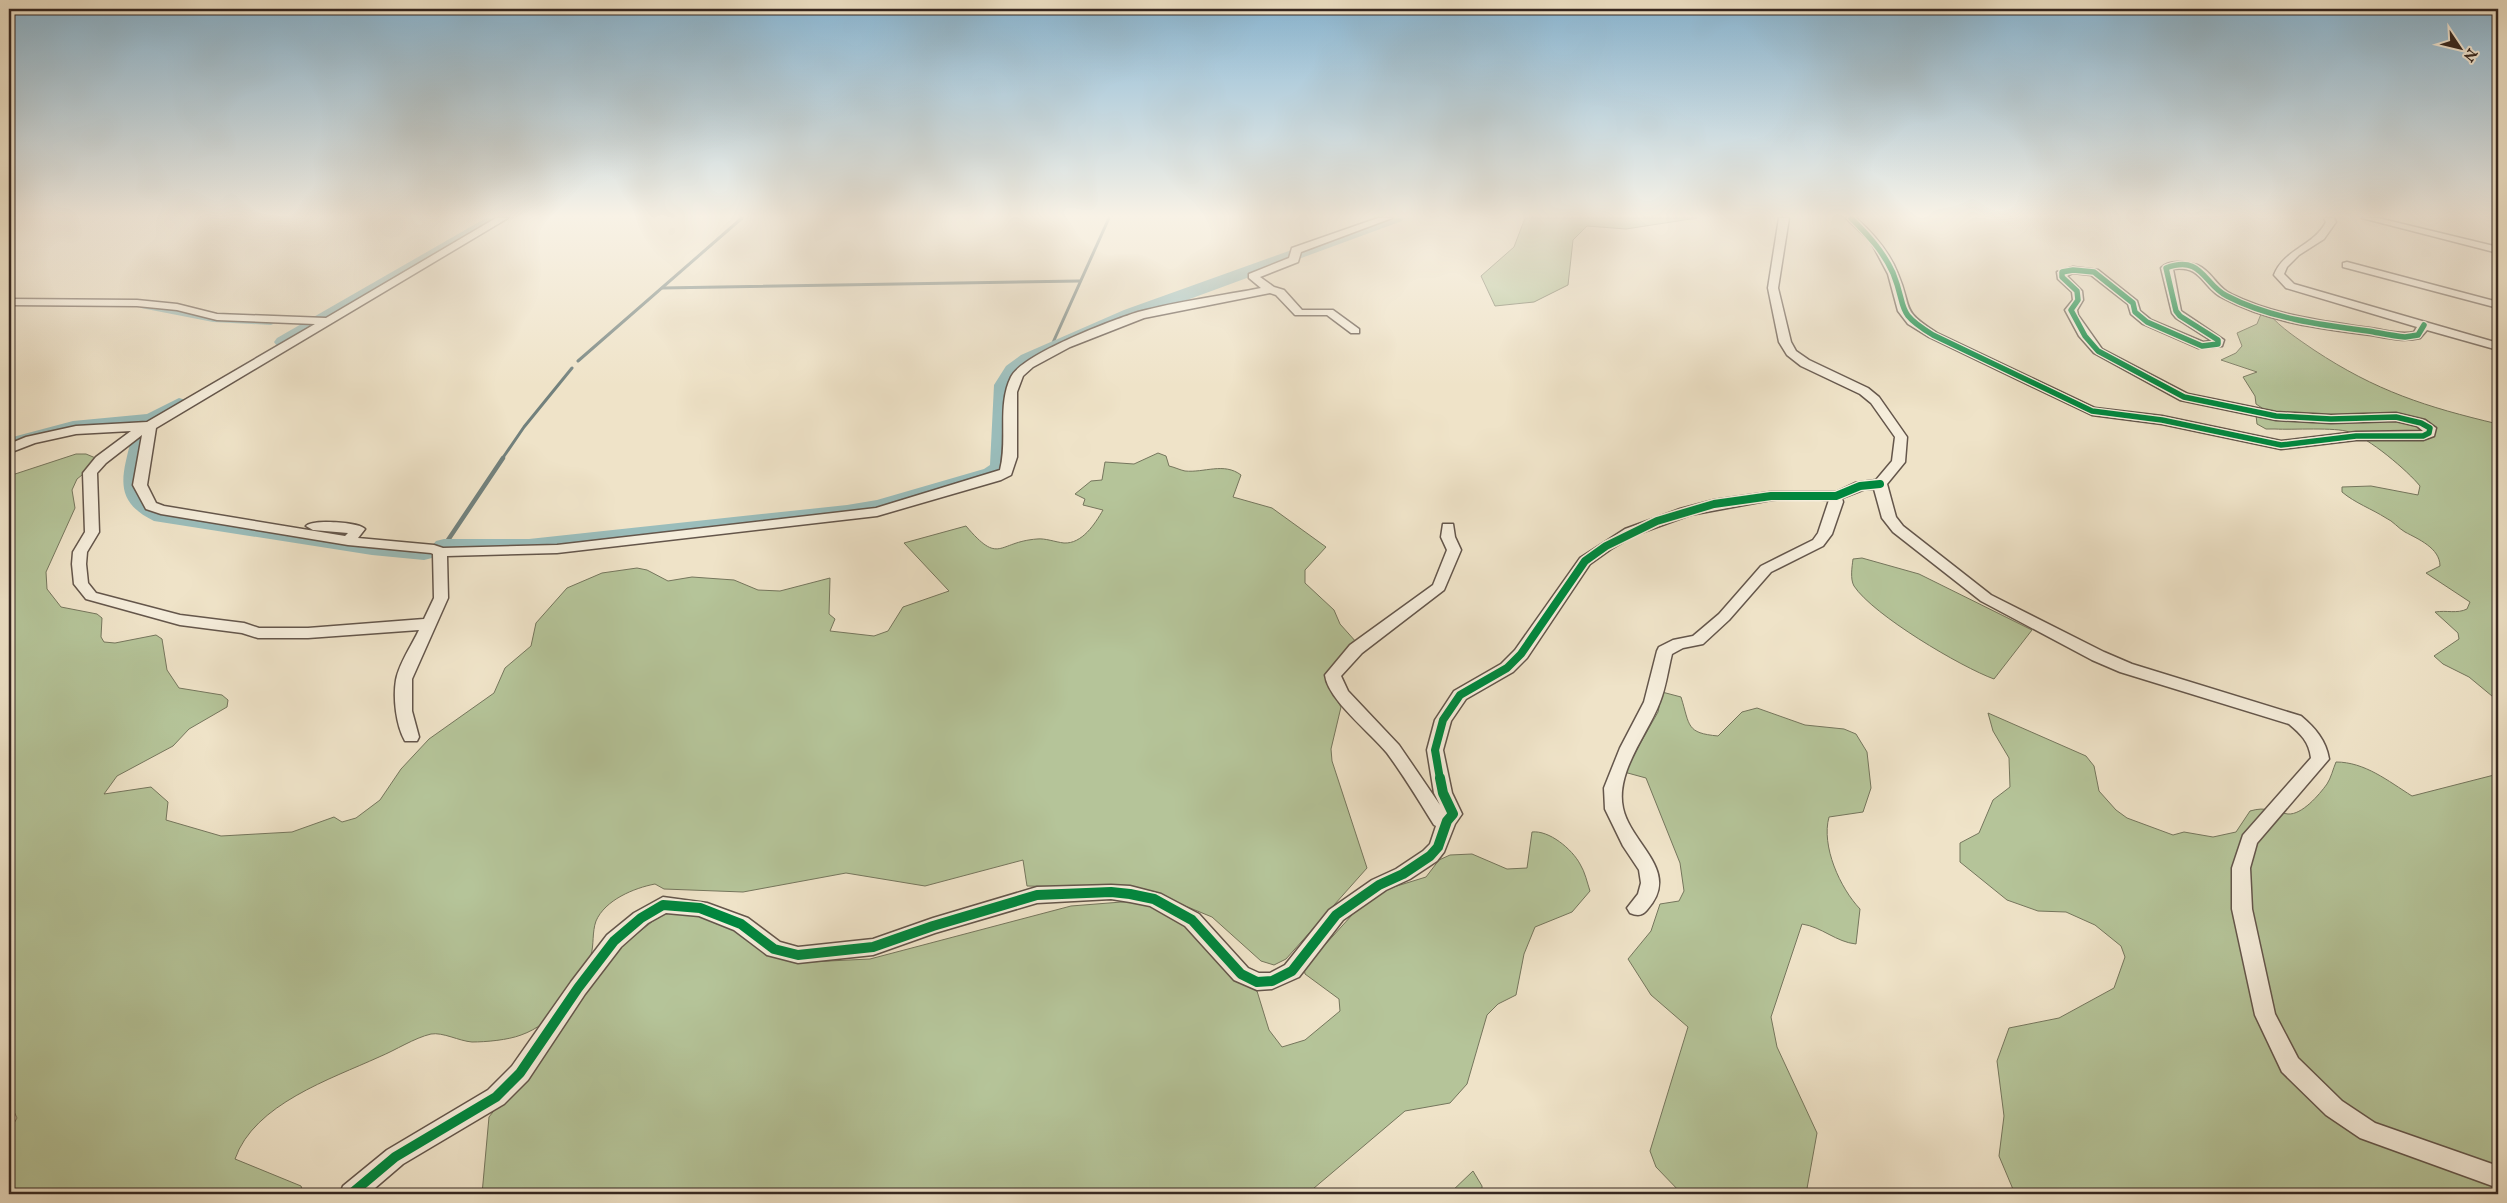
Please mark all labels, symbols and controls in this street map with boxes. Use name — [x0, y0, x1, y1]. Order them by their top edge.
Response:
north arrow — [2434, 22, 2484, 72]
text: N — [2459, 44, 2481, 65]

